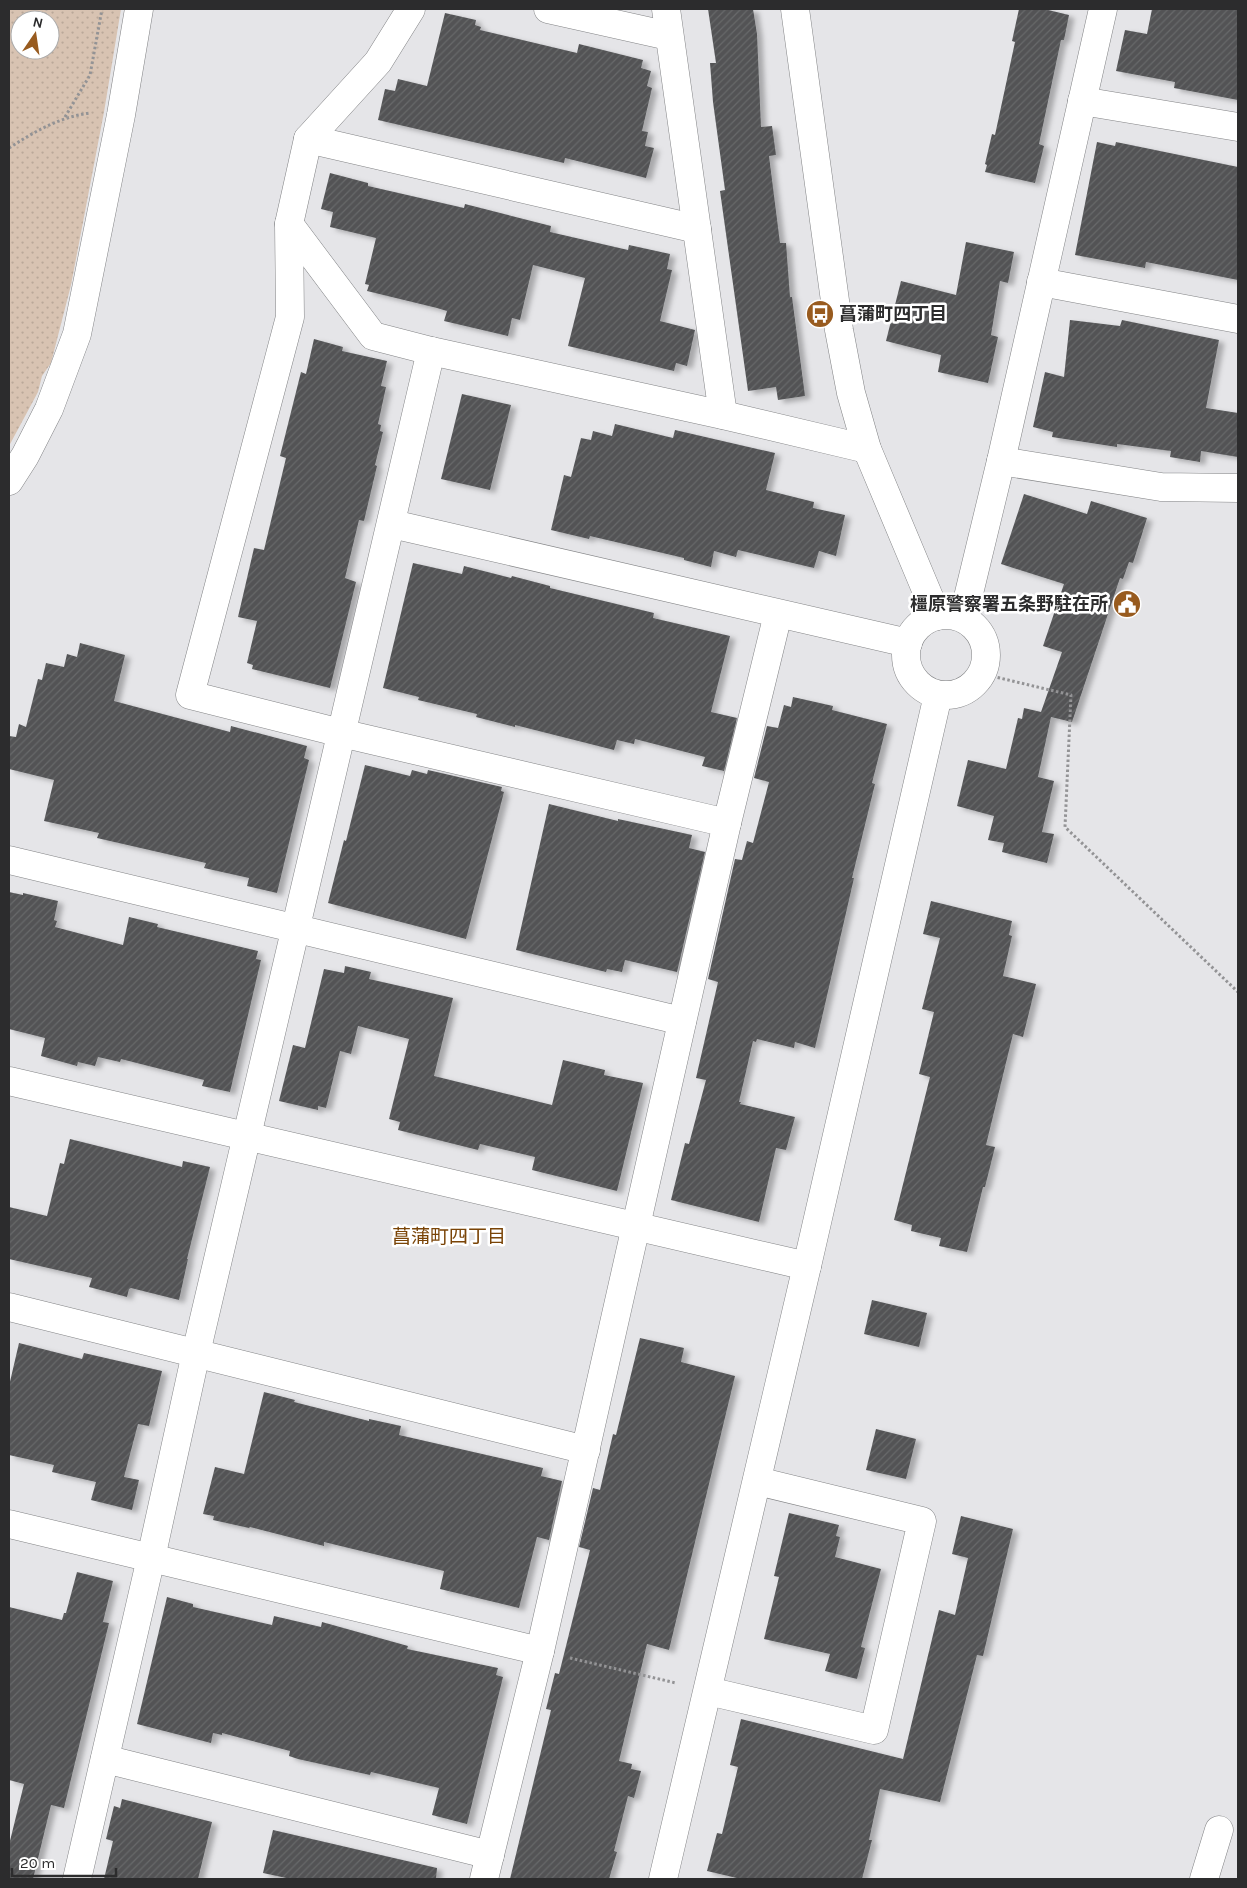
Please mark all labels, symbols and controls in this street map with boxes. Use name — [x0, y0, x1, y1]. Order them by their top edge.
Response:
north arrow — [10, 10, 60, 60]
text: N — [31, 13, 45, 32]
bus stop icon: 菖蒲町四丁目 — [805, 299, 835, 329]
place label: 菖蒲町四丁目 — [839, 303, 947, 325]
public building icon: 橿原警察署五条野駐在所 — [1112, 589, 1142, 619]
place label: 橿原警察署五条野駐在所 — [910, 593, 1108, 615]
district label: 菖蒲町四丁目 — [392, 1226, 506, 1248]
scale bar — [12, 1846, 116, 1878]
text: 20 m — [20, 1854, 55, 1872]

